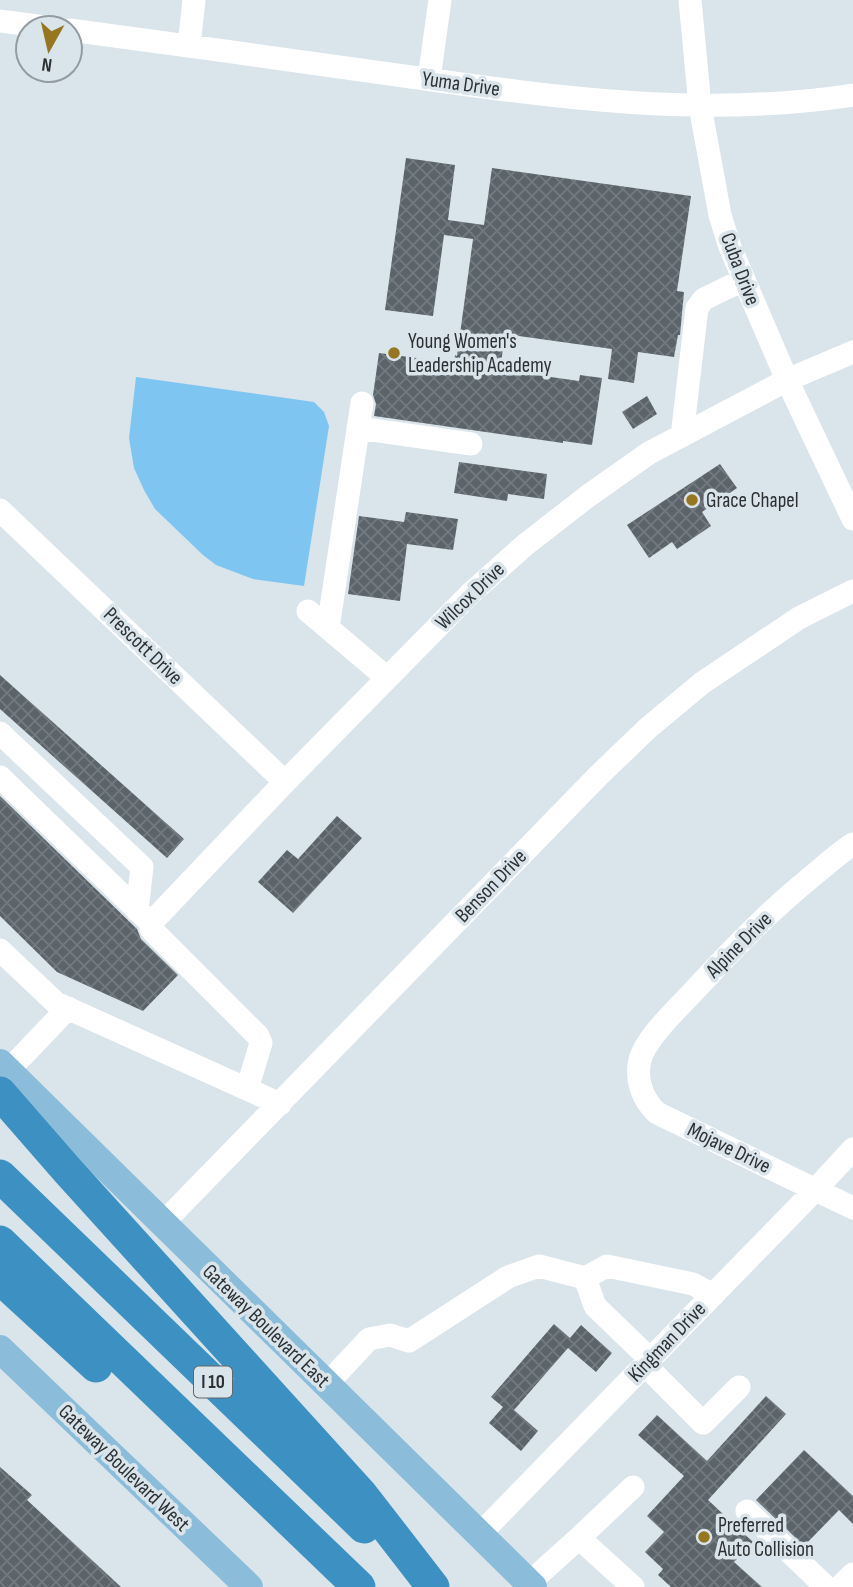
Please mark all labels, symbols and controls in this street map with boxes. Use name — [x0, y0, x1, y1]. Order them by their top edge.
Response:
north arrow — [14, 14, 84, 84]
text: N — [40, 52, 53, 76]
street label: Yuma Drive — [421, 66, 501, 102]
street label: Cuba Drive — [715, 229, 765, 309]
place label: Young Women's Leadership Academy — [408, 329, 552, 378]
marker: Young Women's Leadership Academy — [386, 345, 402, 361]
place label: Grace Chapel — [706, 488, 799, 513]
marker: Grace Chapel — [684, 492, 700, 508]
street label: Wilcox Drive — [430, 557, 510, 635]
street label: Prescott Drive — [98, 602, 188, 690]
street label: Benson Drive — [450, 844, 532, 928]
street label: Alpine Drive — [700, 907, 777, 984]
street label: Mojave Drive — [683, 1117, 775, 1179]
street label: Gateway Boulevard East — [197, 1259, 335, 1393]
street label: Kingman Drive — [623, 1297, 711, 1387]
road number: I 10 — [194, 1366, 232, 1398]
street label: Gateway Boulevard West — [53, 1399, 195, 1537]
place label: Preferred Auto Collision — [717, 1513, 814, 1562]
marker: Preferred Auto Collision — [696, 1529, 712, 1545]

